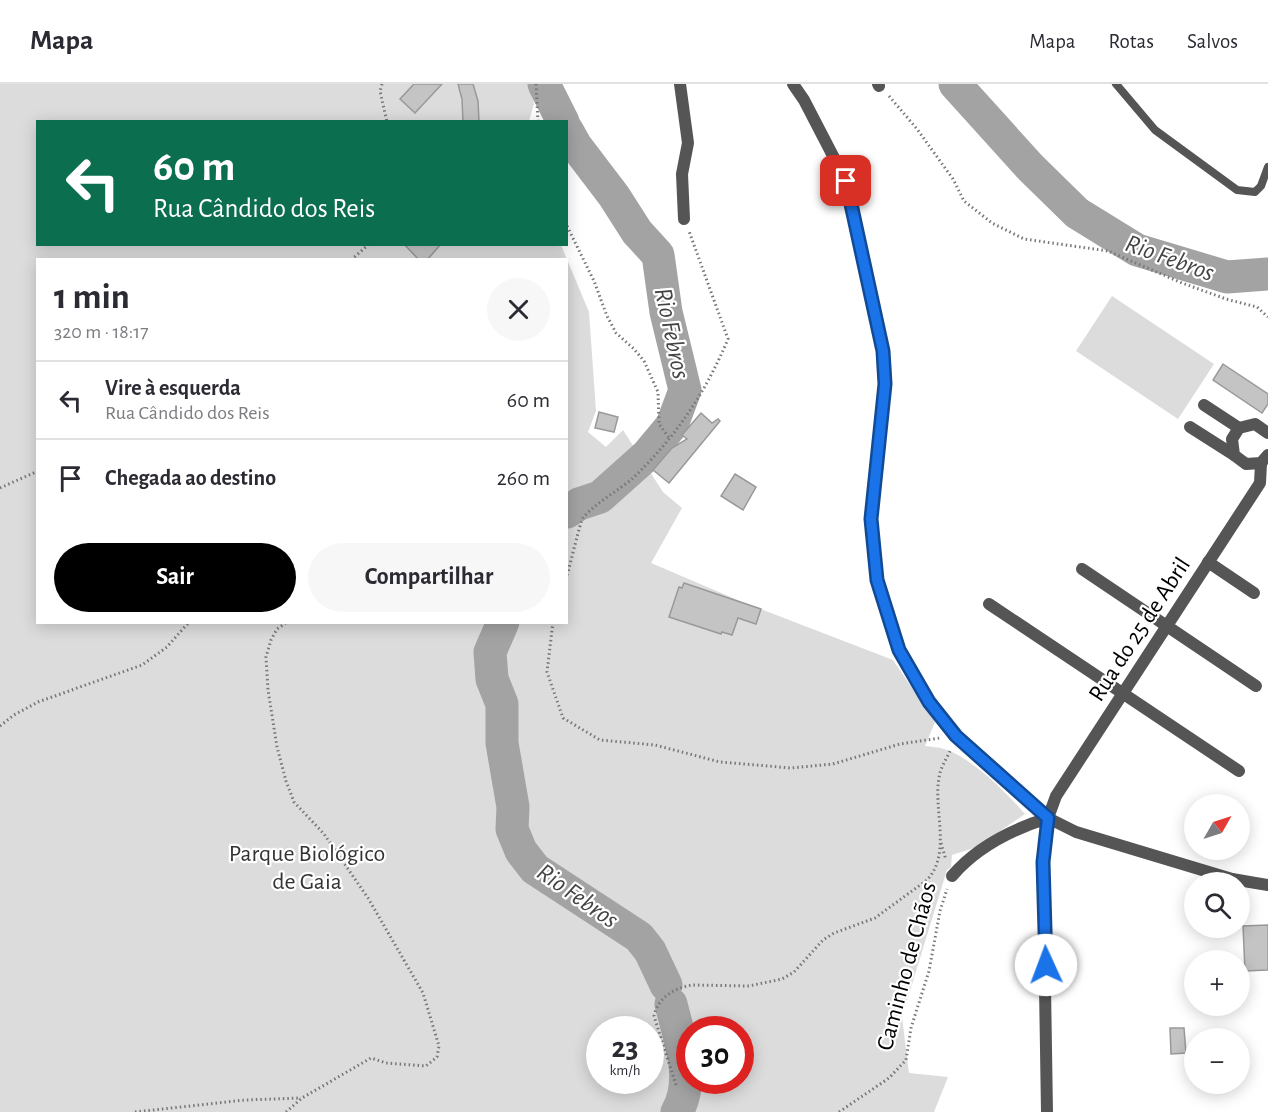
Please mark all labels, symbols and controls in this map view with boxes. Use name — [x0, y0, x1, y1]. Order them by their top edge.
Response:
text: Mapa — [30, 27, 93, 55]
text: Mapa — [1029, 31, 1076, 52]
text: Rotas — [1109, 31, 1154, 52]
text: Salvos — [1187, 31, 1238, 52]
icon: left — [54, 144, 132, 222]
text: 60 m — [153, 146, 235, 188]
pin — [820, 155, 871, 206]
icon: arrive — [829, 164, 862, 197]
text: Rua Cândido dos Reis — [153, 195, 375, 222]
water label: Rio Febros — [1122, 230, 1218, 286]
button: close — [487, 278, 550, 341]
text: 1 min — [54, 279, 130, 315]
water label: Rio Febros — [650, 285, 694, 381]
text: 320 m · 18:17 — [54, 322, 149, 342]
text: Vire à esquerda — [105, 377, 241, 399]
icon: left — [54, 384, 87, 417]
text: 60 m — [507, 389, 550, 411]
text: Rua Cândido dos Reis — [105, 403, 270, 423]
icon: arrive — [54, 462, 87, 495]
text: Chegada ao destino — [105, 467, 276, 489]
text: 260 m — [497, 467, 550, 489]
button: Sair — [54, 543, 296, 612]
button: Compartilhar — [308, 543, 550, 612]
street label: Rua do 25 de Abril — [1085, 553, 1195, 706]
north arrow — [1184, 794, 1250, 860]
map controls — [1184, 794, 1250, 1094]
park label: Parque Biológico de Gaia — [229, 842, 385, 894]
water label: Rio Febros — [532, 859, 623, 933]
button: search — [1184, 872, 1250, 938]
street label: Caminho de Chãos — [873, 880, 941, 1053]
position arrow — [1014, 933, 1078, 997]
button: + — [1184, 950, 1250, 1016]
speed limit sign: 30 — [676, 1016, 754, 1094]
button: − — [1184, 1028, 1250, 1094]
text: 23 — [611, 1033, 639, 1063]
text: km/h — [610, 1063, 640, 1078]

